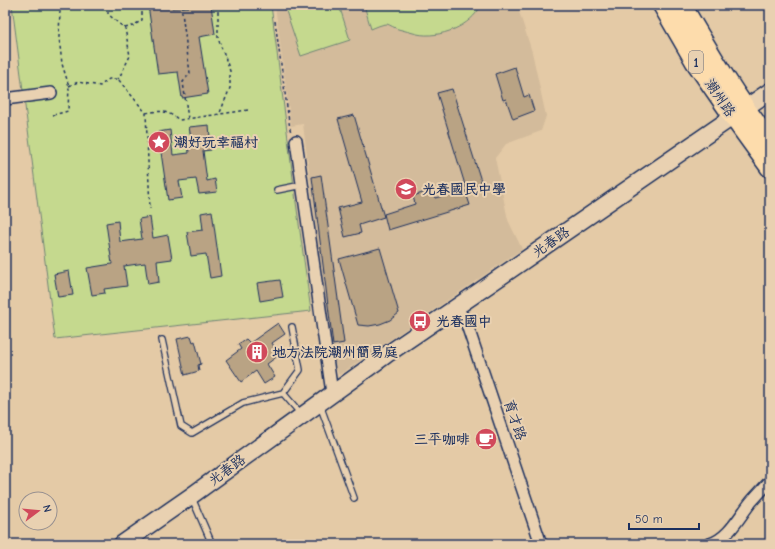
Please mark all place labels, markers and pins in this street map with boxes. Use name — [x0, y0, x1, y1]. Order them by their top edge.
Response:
place icon: 潮好玩幸福村 — [146, 129, 172, 155]
place label: 潮好玩幸福村 — [174, 134, 258, 151]
school or university icon: 光春國民中學 — [393, 176, 419, 202]
place label: 光春國民中學 — [422, 181, 506, 198]
bus stop icon: 光春國中 — [407, 308, 433, 334]
place label: 光春國中 — [436, 313, 492, 330]
building icon: 地方法院潮州簡易庭 — [244, 339, 270, 365]
place label: 地方法院潮州簡易庭 — [272, 344, 398, 361]
cafe icon: 三平咖啡 — [473, 426, 499, 452]
place label: 三平咖啡 — [414, 431, 470, 448]

